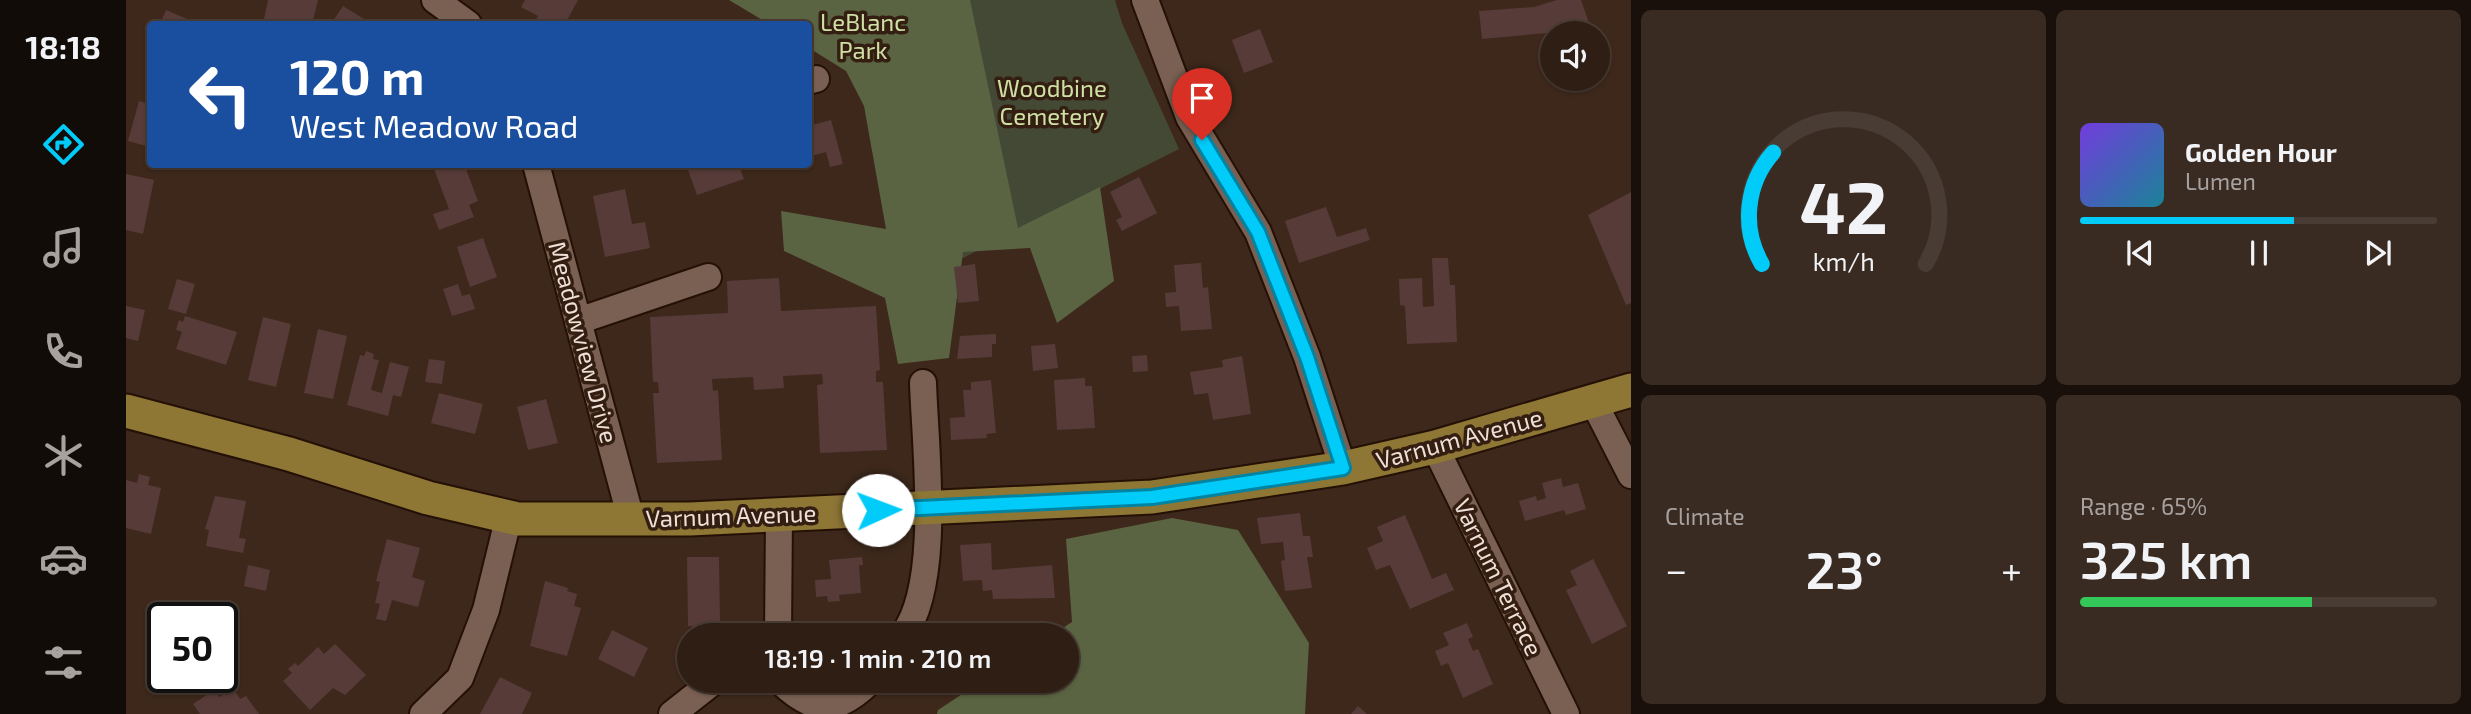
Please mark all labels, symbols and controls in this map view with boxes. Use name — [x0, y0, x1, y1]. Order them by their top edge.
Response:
park label: LeBlanc Park — [820, 7, 906, 64]
map controls — [1540, 21, 1610, 91]
button: sound — [1540, 21, 1610, 91]
text: 18:18 — [25, 27, 101, 65]
text: 120 m — [290, 46, 424, 105]
icon: left — [175, 49, 266, 140]
pin — [1172, 68, 1232, 140]
park label: Woodbine Cemetery — [997, 73, 1107, 130]
icon: arrive — [1183, 79, 1221, 117]
text: West Meadow Road — [290, 106, 578, 144]
icon: directions — [39, 120, 88, 169]
text: Golden Hour — [2185, 136, 2337, 167]
text: 42 — [1799, 161, 1888, 249]
text: Lumen — [2185, 167, 2256, 195]
icon: music — [39, 223, 88, 272]
icon: previous — [2121, 234, 2159, 272]
icon: pause — [2240, 234, 2278, 272]
icon: next — [2359, 234, 2397, 272]
street label: Meadowview Drive — [543, 238, 625, 446]
text: km/h — [1812, 246, 1875, 276]
icon: phone — [39, 327, 88, 376]
street label: Varnum Avenue — [1373, 402, 1545, 474]
icon: climate — [39, 431, 88, 480]
position arrow — [841, 473, 915, 547]
text: Range · 65% — [2080, 492, 2207, 520]
street label: Varnum Terrace — [1448, 494, 1550, 660]
street label: Varnum Avenue — [645, 498, 817, 532]
text: Climate — [1665, 502, 1745, 530]
text: 325 km — [2080, 527, 2252, 589]
icon: car — [39, 534, 88, 583]
text: 23° — [1805, 537, 1883, 599]
text: − — [1665, 546, 1687, 592]
text: + — [2001, 546, 2022, 592]
speed limit sign: 50 — [147, 602, 238, 693]
icon: filters — [39, 638, 88, 687]
text: 18:19 · 1 min · 210 m — [765, 642, 991, 673]

